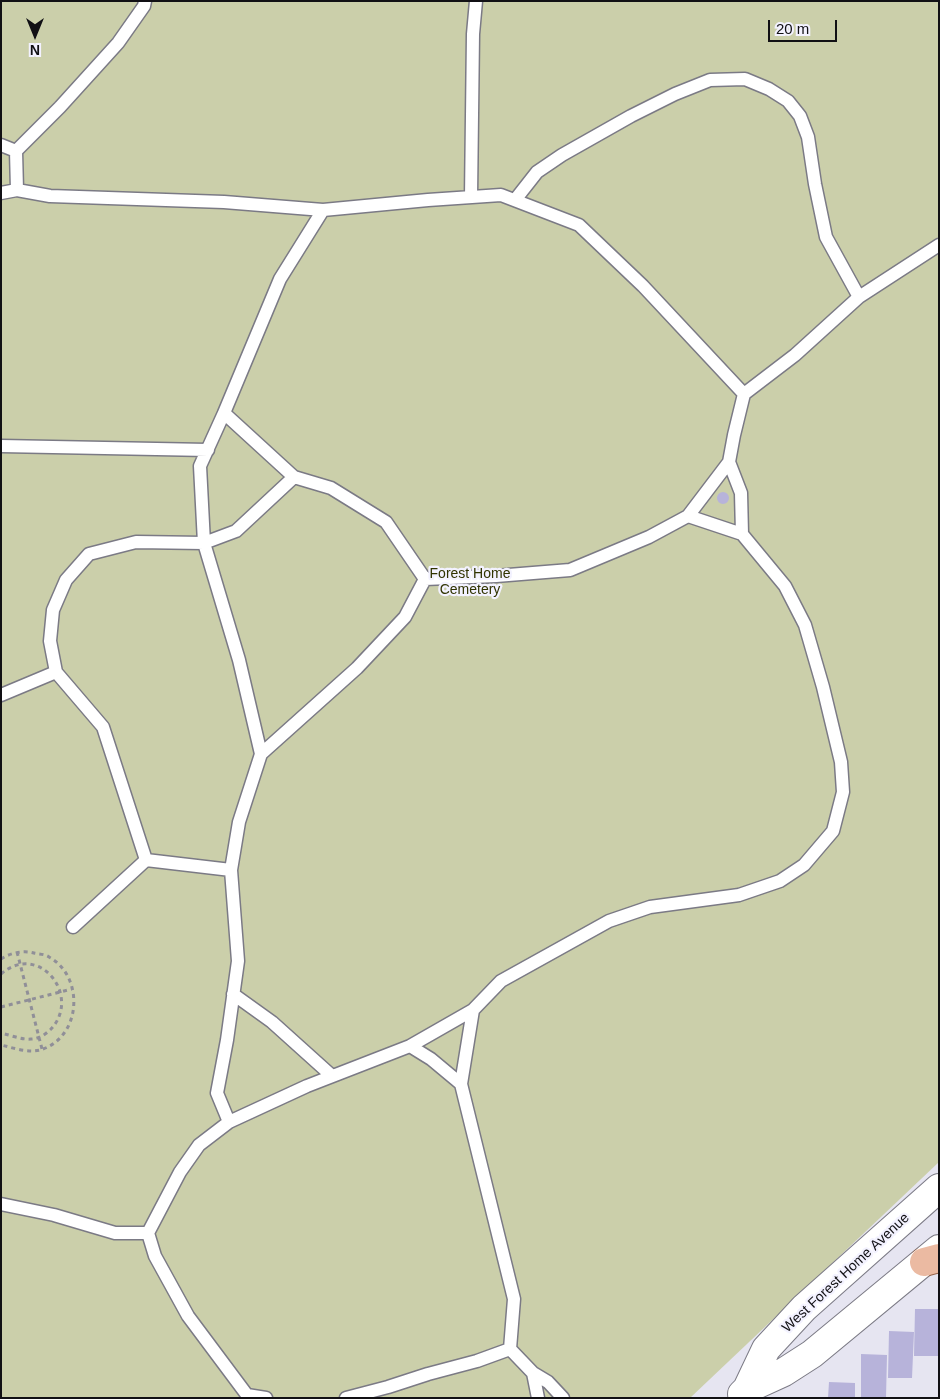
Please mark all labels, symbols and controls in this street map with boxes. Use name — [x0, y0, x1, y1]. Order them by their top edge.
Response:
north arrow — [10, 10, 60, 60]
scale bar — [770, 10, 839, 42]
text: 20 m — [776, 20, 809, 37]
text: N — [30, 42, 40, 58]
park label: Forest Home Cemetery — [430, 566, 510, 598]
street label: West Forest Home Avenue — [779, 1210, 913, 1336]

